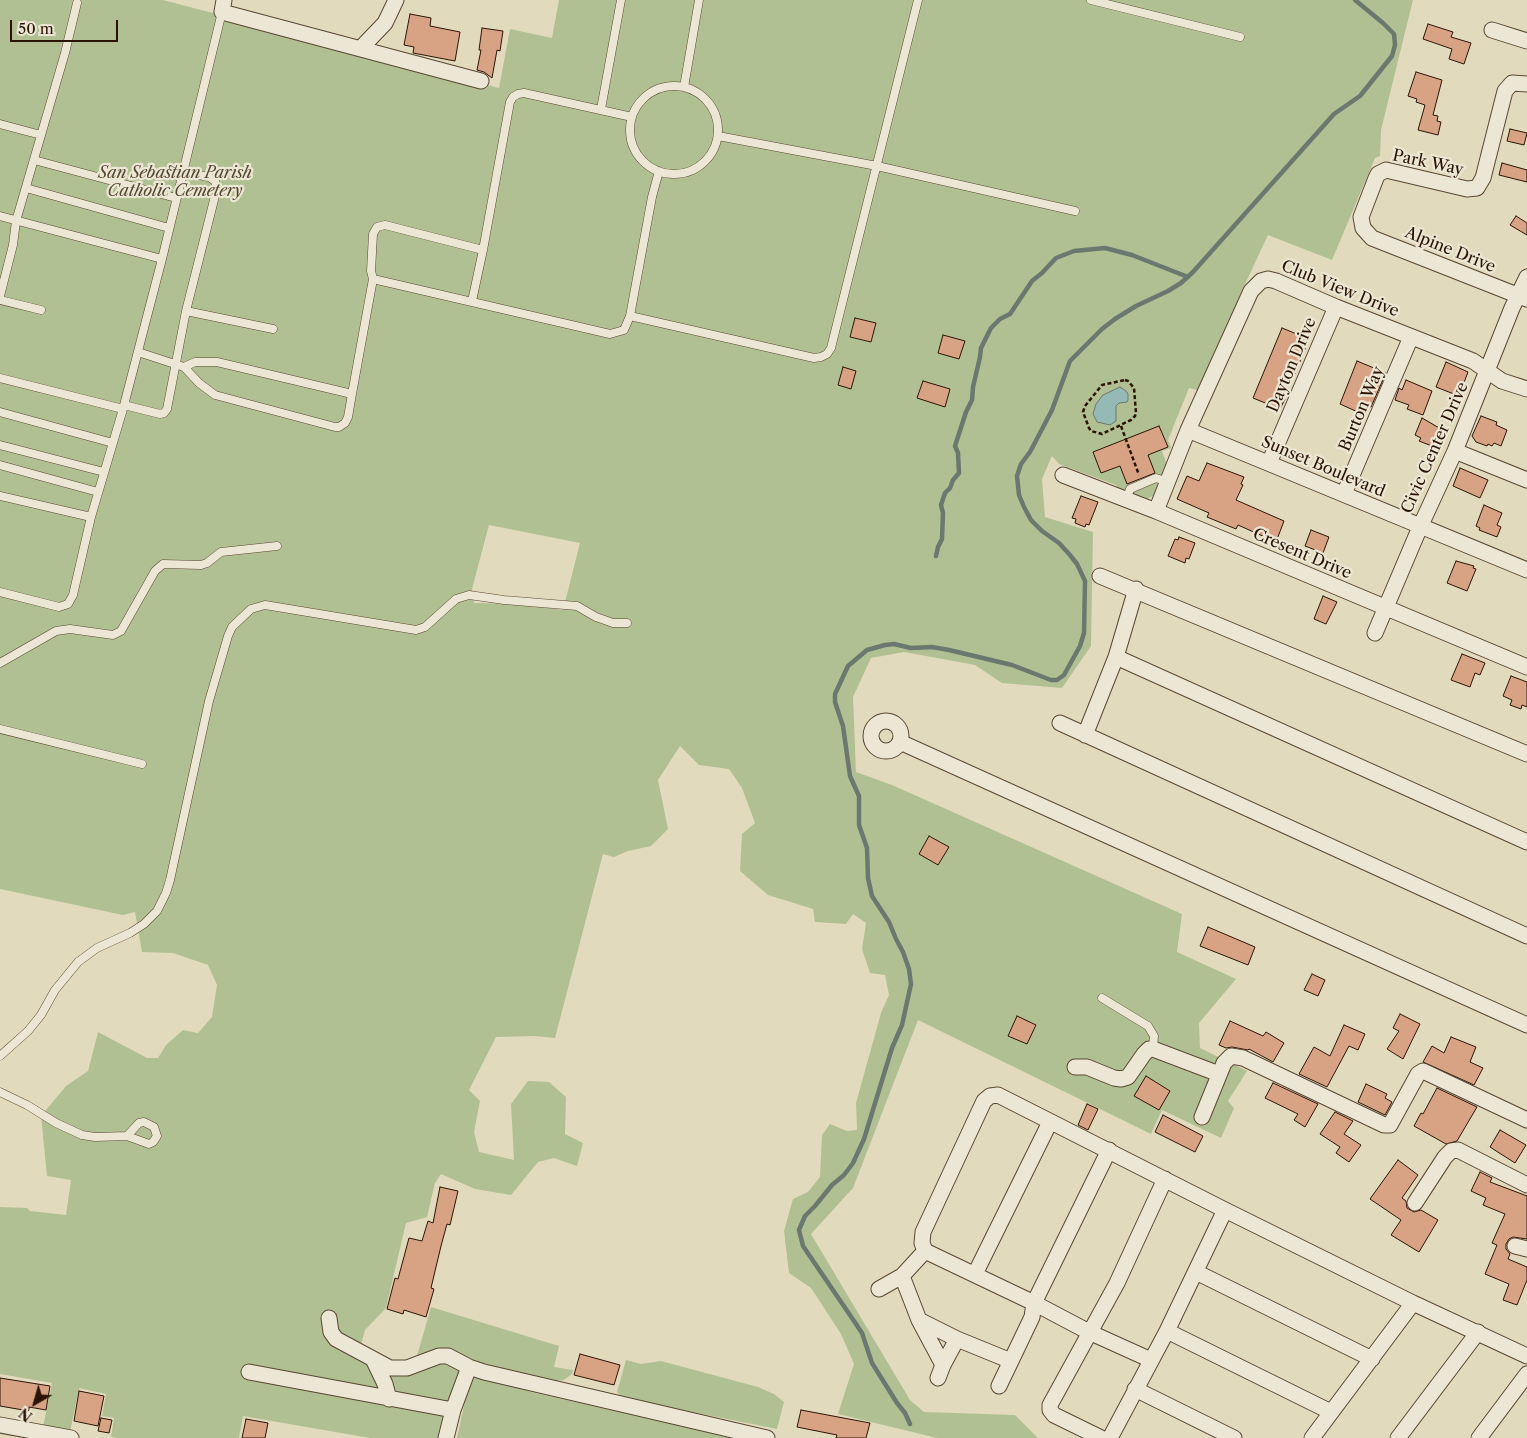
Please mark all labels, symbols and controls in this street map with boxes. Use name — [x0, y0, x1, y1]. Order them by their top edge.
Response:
scale bar — [12, 10, 120, 42]
text: 50 m — [18, 19, 54, 38]
street label: Park Way — [1391, 146, 1465, 180]
park label: San Sebastian Parish Catholic Cemetery — [98, 163, 252, 201]
street label: Alpine Drive — [1402, 223, 1498, 277]
street label: Club View Drive — [1278, 257, 1402, 321]
street label: Dayton Drive — [1263, 315, 1321, 415]
street label: Burton Way — [1335, 364, 1389, 454]
street label: Civic Center Drive — [1397, 379, 1473, 517]
street label: Sunset Boulevard — [1258, 432, 1388, 502]
street label: Cresent Drive — [1250, 525, 1354, 583]
north arrow — [10, 1378, 60, 1428]
text: N — [15, 1404, 36, 1426]

